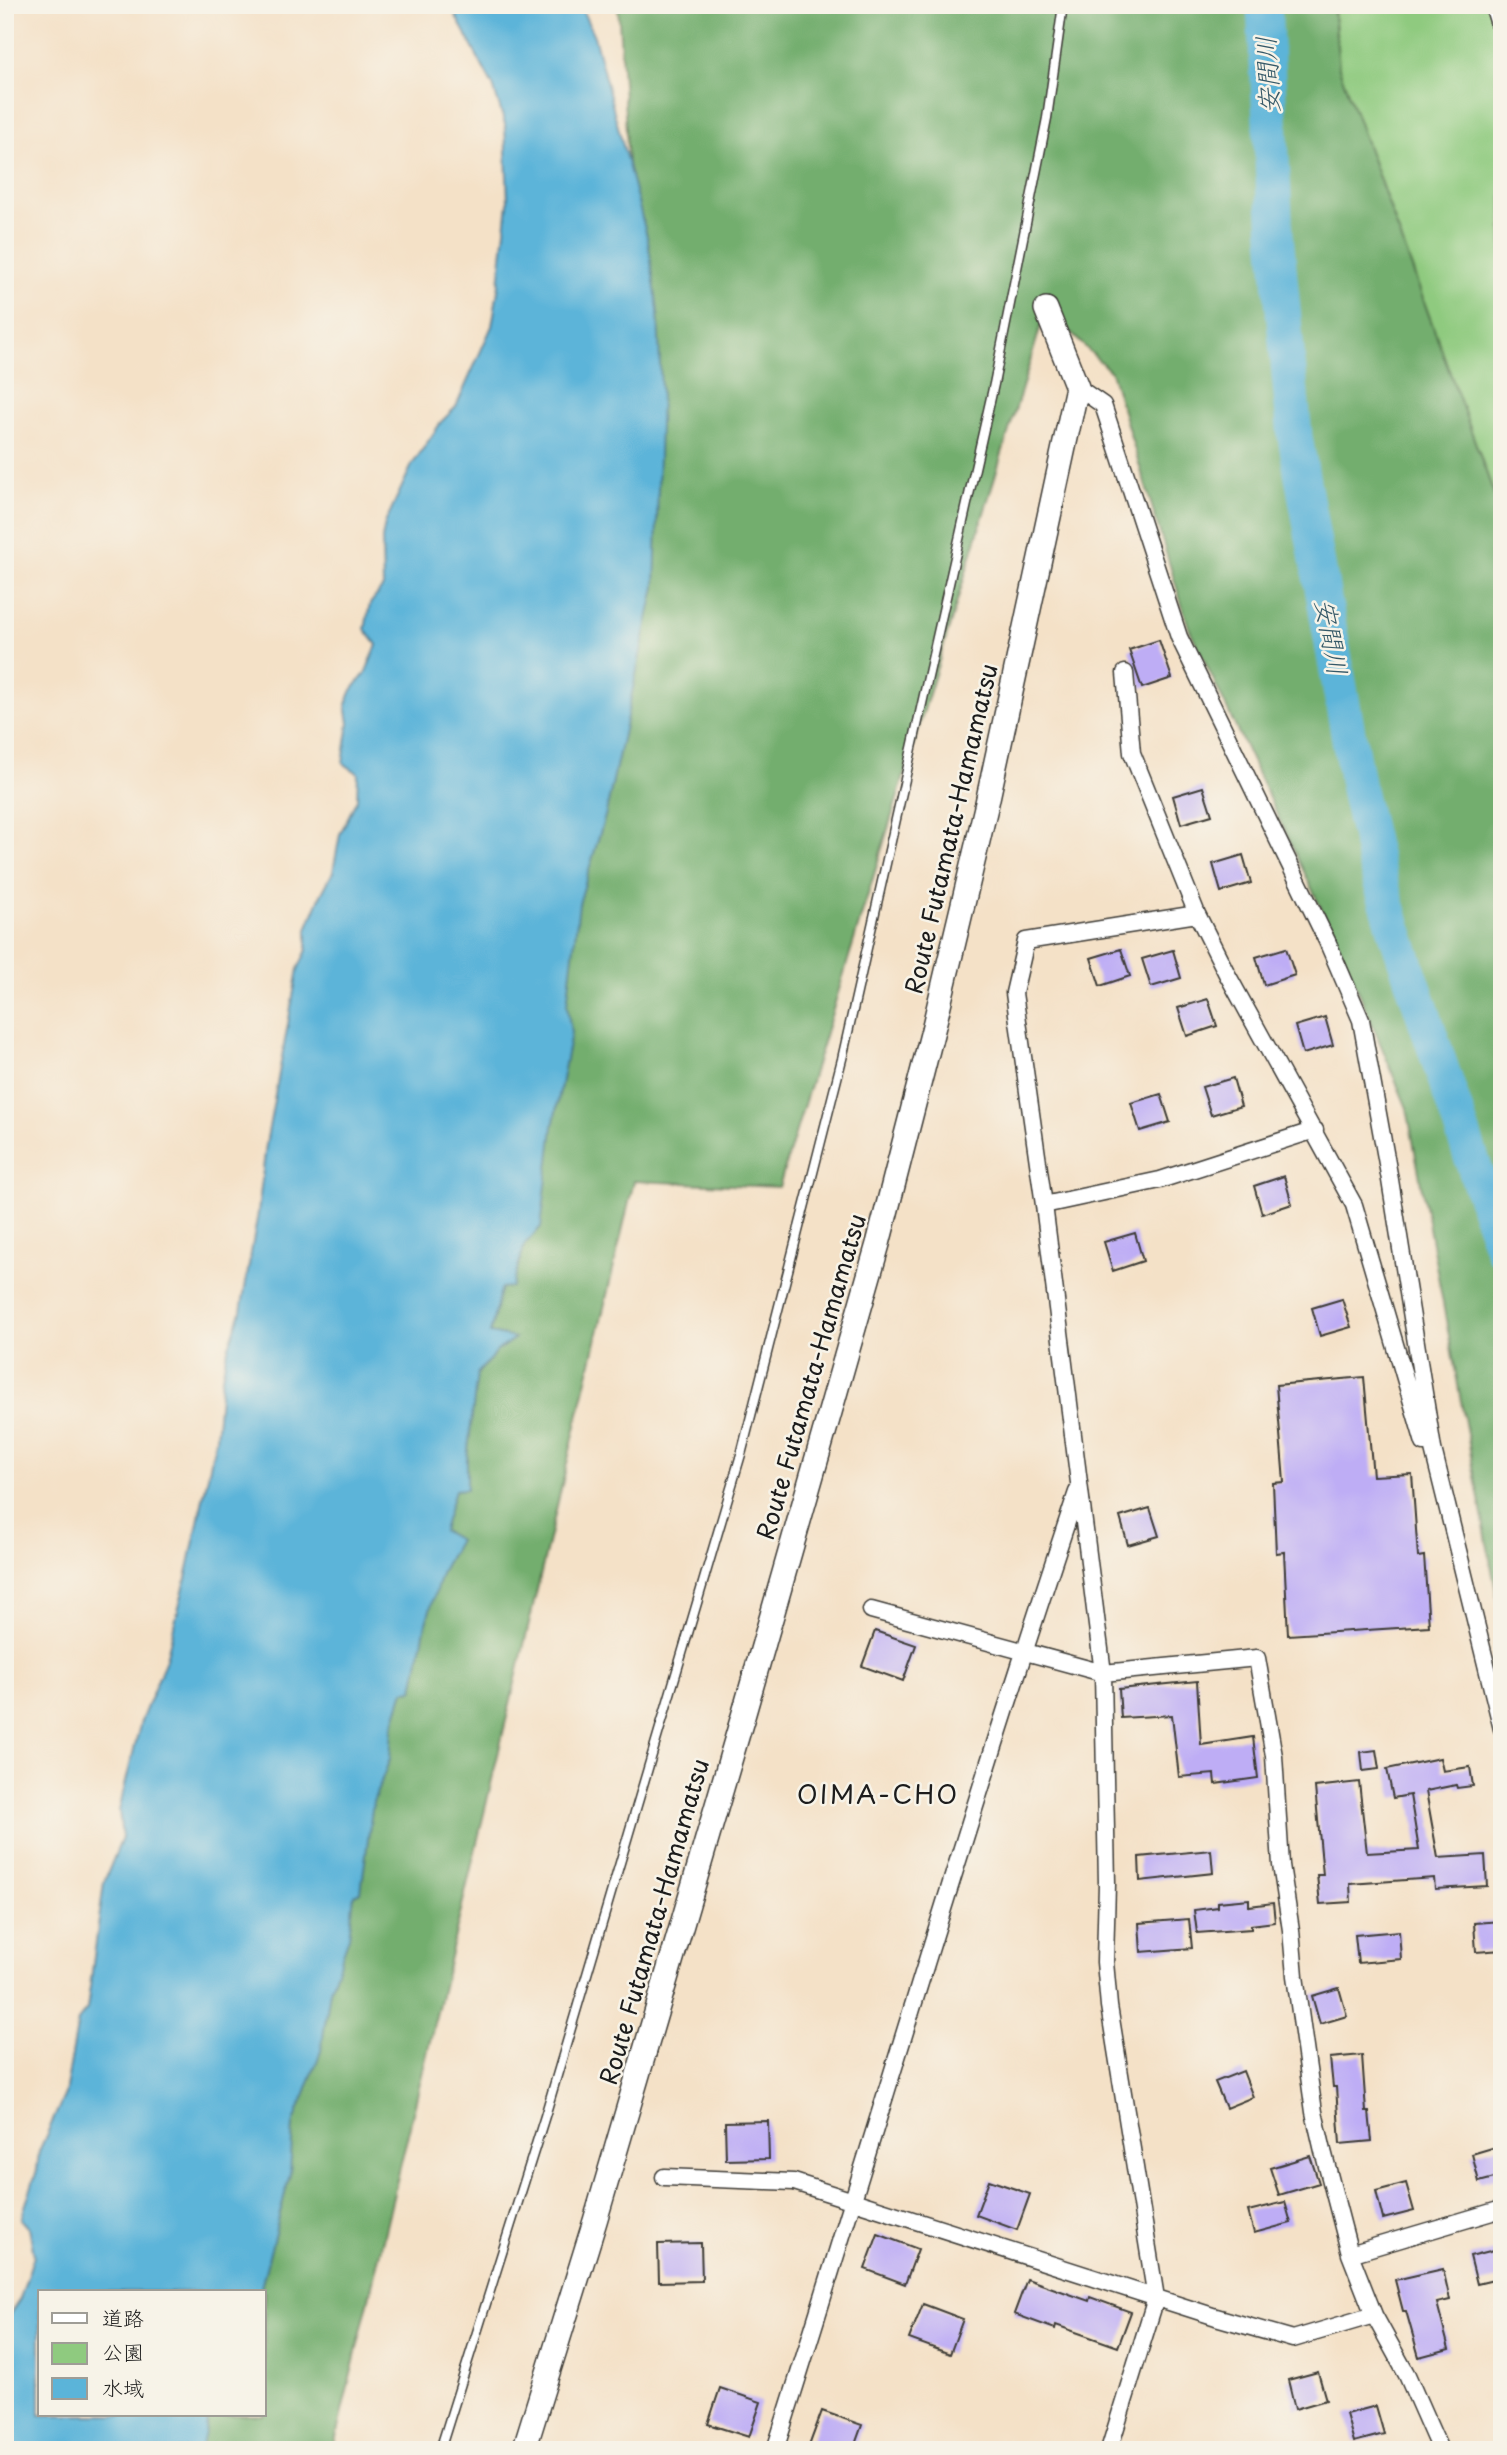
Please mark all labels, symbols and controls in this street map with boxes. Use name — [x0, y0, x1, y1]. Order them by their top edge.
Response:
water label: 安間川 — [1245, 35, 1288, 115]
water label: 安間川 — [1306, 595, 1358, 679]
street label: Route Futamata-Hamamatsu — [895, 660, 1006, 997]
street label: Route Futamata-Hamamatsu — [746, 1209, 874, 1544]
street label: Route Futamata-Hamamatsu — [589, 1754, 717, 2089]
district label: OIMA-CHO — [797, 1774, 959, 1813]
legend — [38, 2290, 266, 2416]
text: 道路 — [102, 2301, 144, 2333]
text: 公園 — [102, 2335, 144, 2367]
text: 水域 — [102, 2371, 144, 2403]

